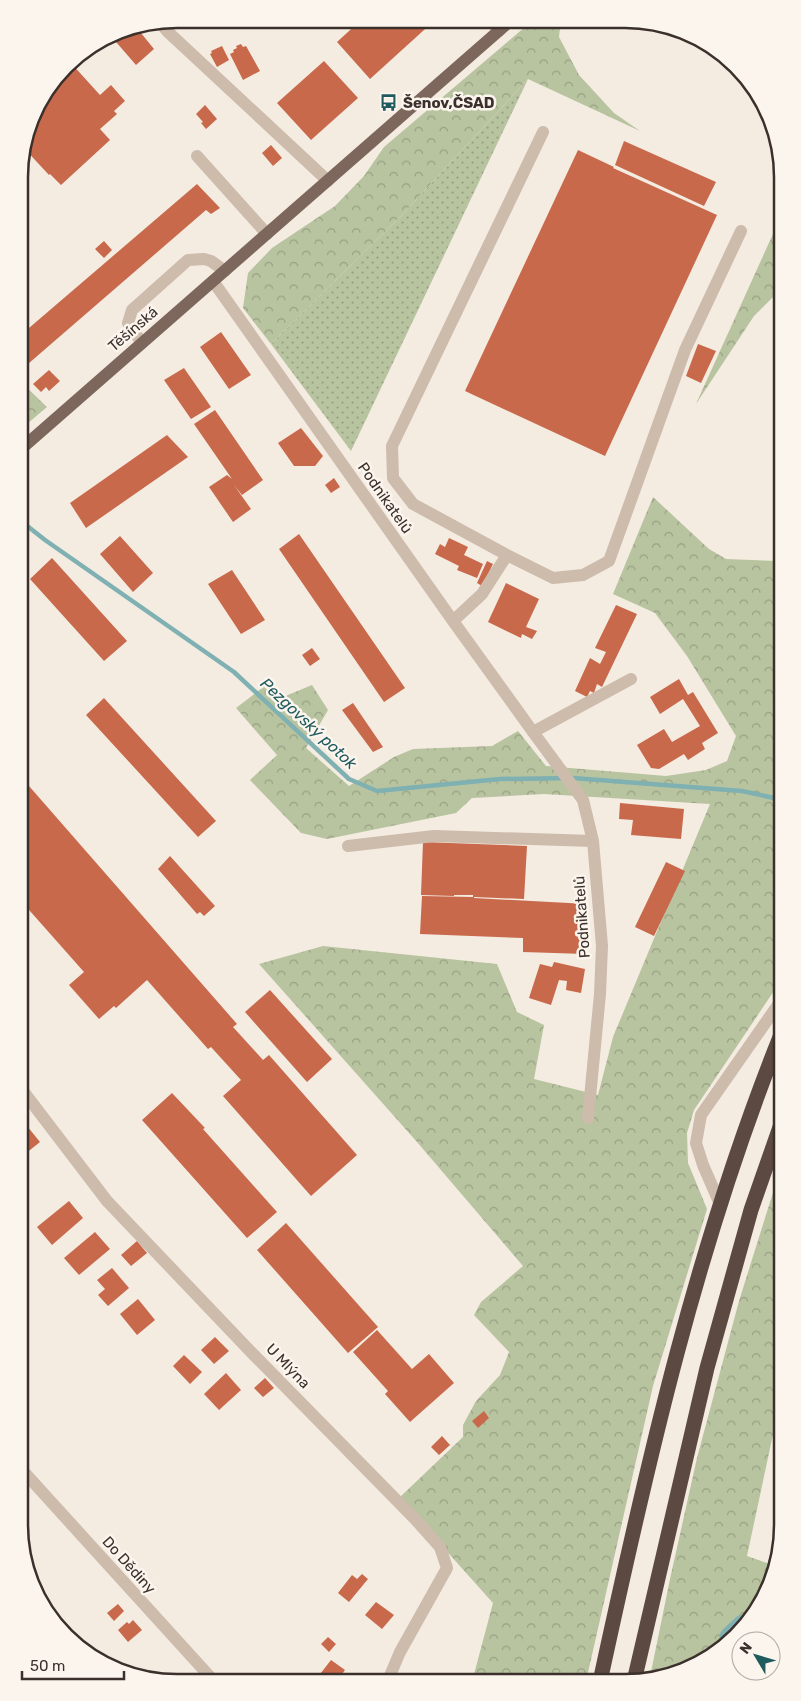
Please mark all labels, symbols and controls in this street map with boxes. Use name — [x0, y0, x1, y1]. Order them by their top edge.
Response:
bus stop icon: Šenov,ČSAD — [379, 93, 399, 113]
place label: Šenov,ČSAD — [403, 94, 495, 112]
street label: Těšínská — [105, 303, 161, 355]
street label: Podnikatelů — [354, 459, 416, 537]
water label: Pezgovský potok — [256, 674, 361, 773]
street label: Podnikatelů — [570, 875, 594, 959]
street label: U Mlýna — [262, 1340, 314, 1392]
street label: Do Dědiny — [99, 1533, 159, 1597]
north arrow — [731, 1631, 781, 1681]
text: N — [736, 1639, 756, 1658]
scale bar — [22, 1648, 125, 1680]
text: 50 m — [30, 1657, 65, 1675]

